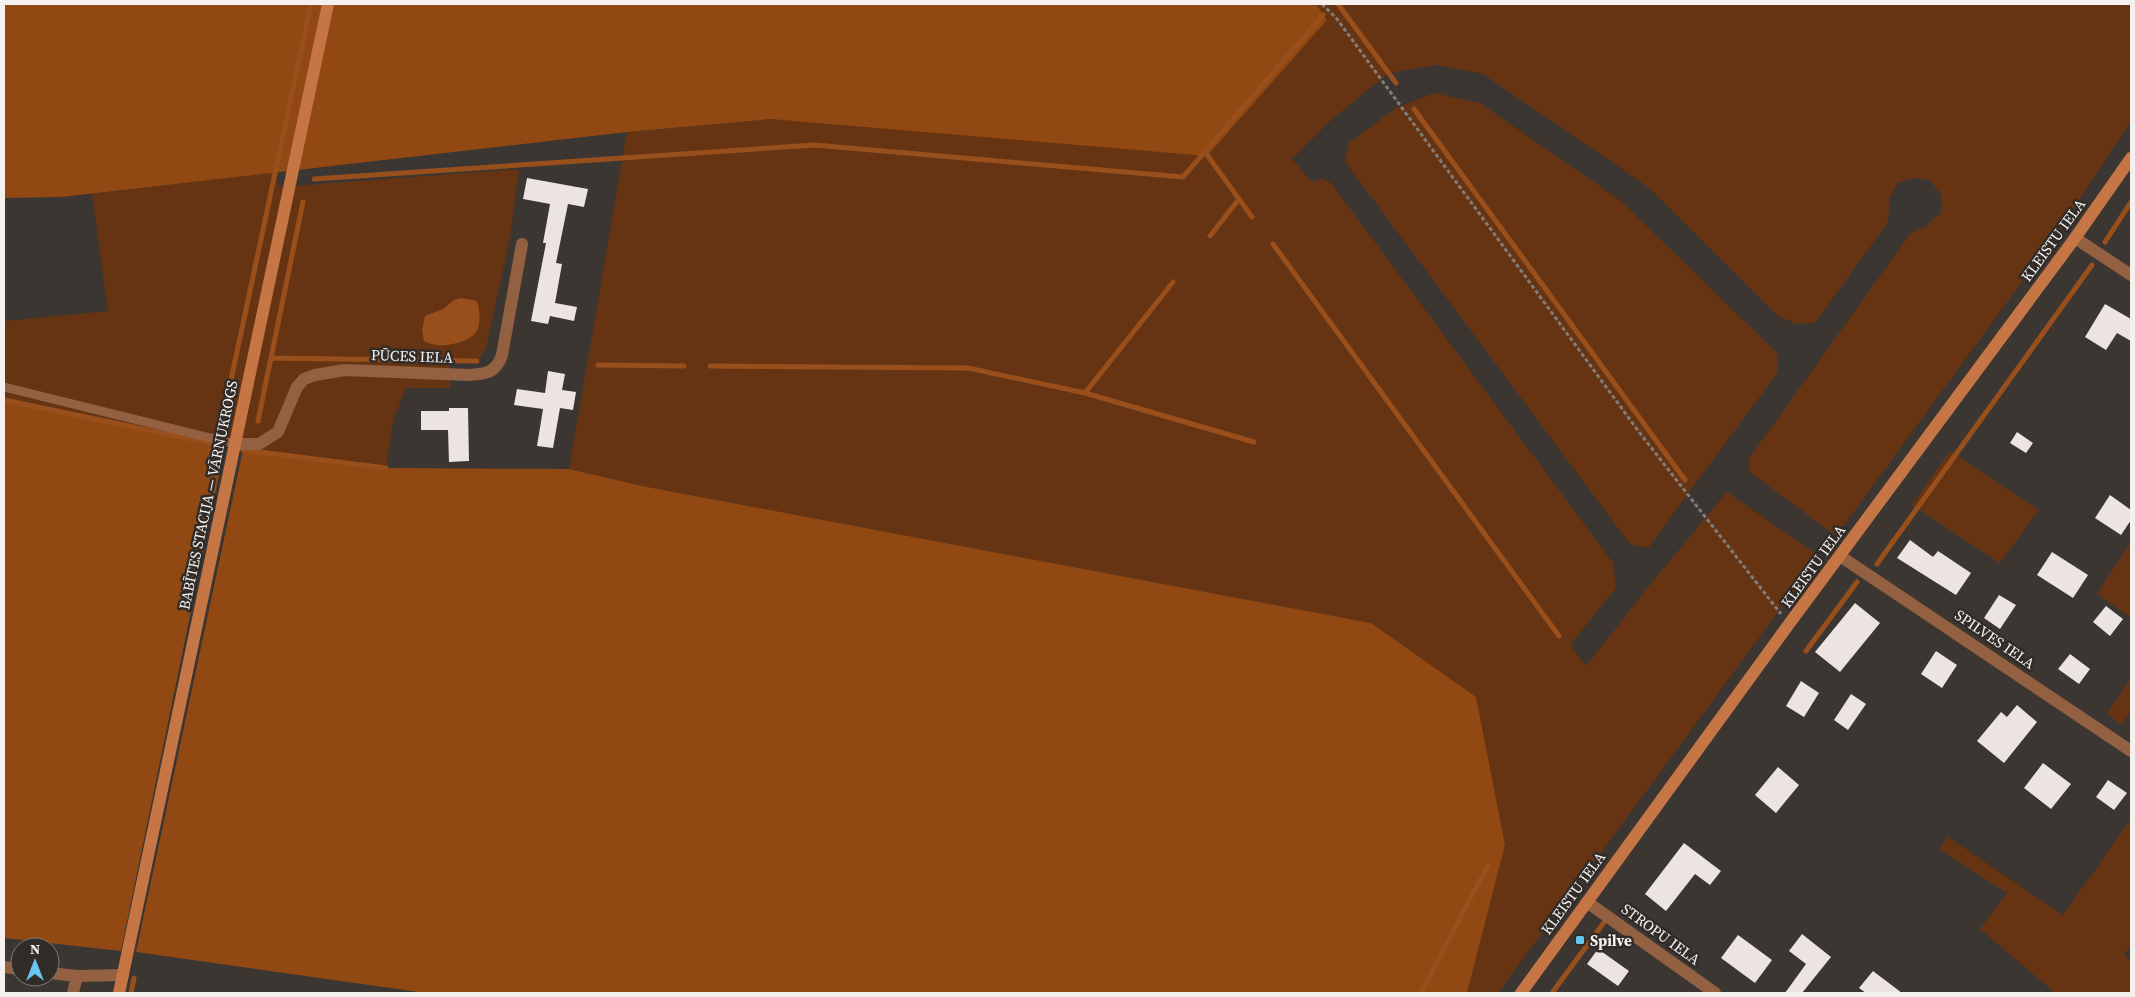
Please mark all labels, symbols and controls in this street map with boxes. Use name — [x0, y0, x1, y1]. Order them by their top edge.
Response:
street label: KLEISTU IELA — [2016, 194, 2090, 286]
street label: PŪCES IELA — [371, 344, 453, 368]
street label: BABĪTES STACIJA — VĀRNUKROGS — [173, 378, 243, 612]
street label: KLEISTU IELA — [1776, 520, 1850, 612]
street label: SPILVES IELA — [1951, 604, 2039, 674]
street label: KLEISTU IELA — [1536, 847, 1610, 939]
street label: STROPU IELA — [1617, 898, 1705, 970]
place label: Spilve — [1590, 930, 1632, 951]
marker: Spilve — [1574, 934, 1586, 946]
north arrow — [10, 937, 60, 987]
text: N — [30, 939, 40, 959]

